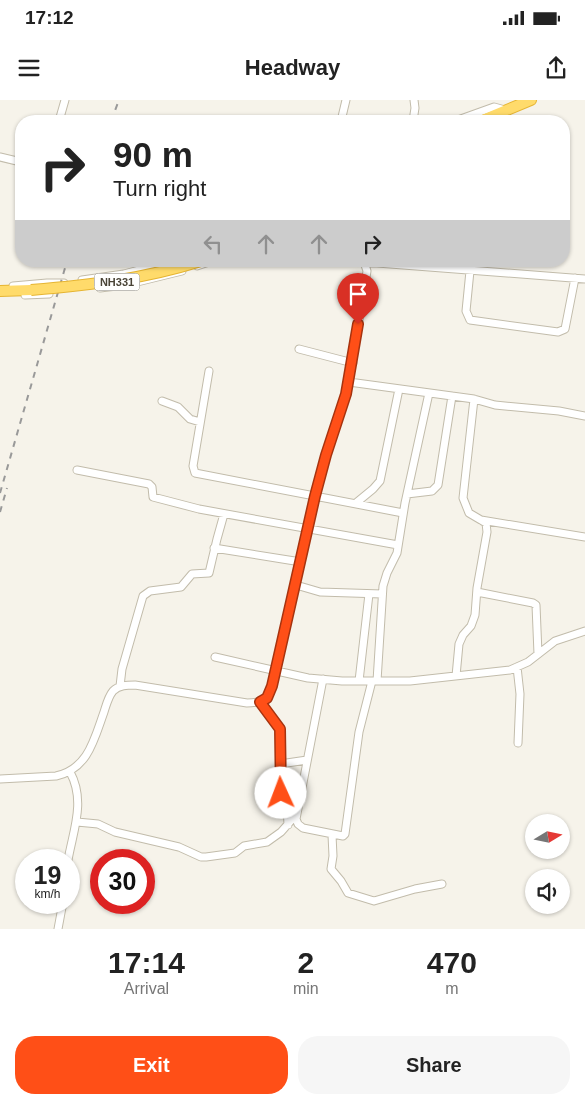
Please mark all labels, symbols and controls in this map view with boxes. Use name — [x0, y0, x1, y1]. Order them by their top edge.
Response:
text: 17:12 — [25, 7, 74, 28]
icon: menu — [15, 54, 43, 82]
icon: share — [542, 54, 570, 82]
text: Headway — [245, 55, 340, 80]
icon: right — [30, 135, 95, 200]
text: 90 m — [113, 135, 193, 174]
text: Turn right — [113, 176, 206, 201]
icon: left — [199, 230, 227, 258]
icon: ahead — [252, 230, 280, 258]
icon: ahead — [305, 230, 333, 258]
icon: right — [358, 230, 386, 258]
road number: NH331 — [94, 273, 140, 290]
pin — [337, 273, 379, 324]
icon: arrive — [344, 280, 372, 308]
position arrow — [254, 766, 306, 818]
north arrow — [525, 814, 570, 859]
map controls — [525, 814, 570, 914]
speed limit sign: 30 — [90, 849, 155, 914]
text: 19 — [34, 861, 61, 889]
button: sound — [525, 869, 570, 914]
text: km/h — [34, 887, 61, 901]
text: 17:14 — [108, 946, 185, 979]
text: 2 — [297, 946, 314, 979]
text: 470 — [427, 946, 477, 979]
text: Arrival — [124, 980, 169, 997]
text: min — [293, 980, 319, 997]
text: m — [445, 980, 458, 997]
button: Exit — [15, 1036, 288, 1094]
button: Share — [298, 1036, 570, 1094]

